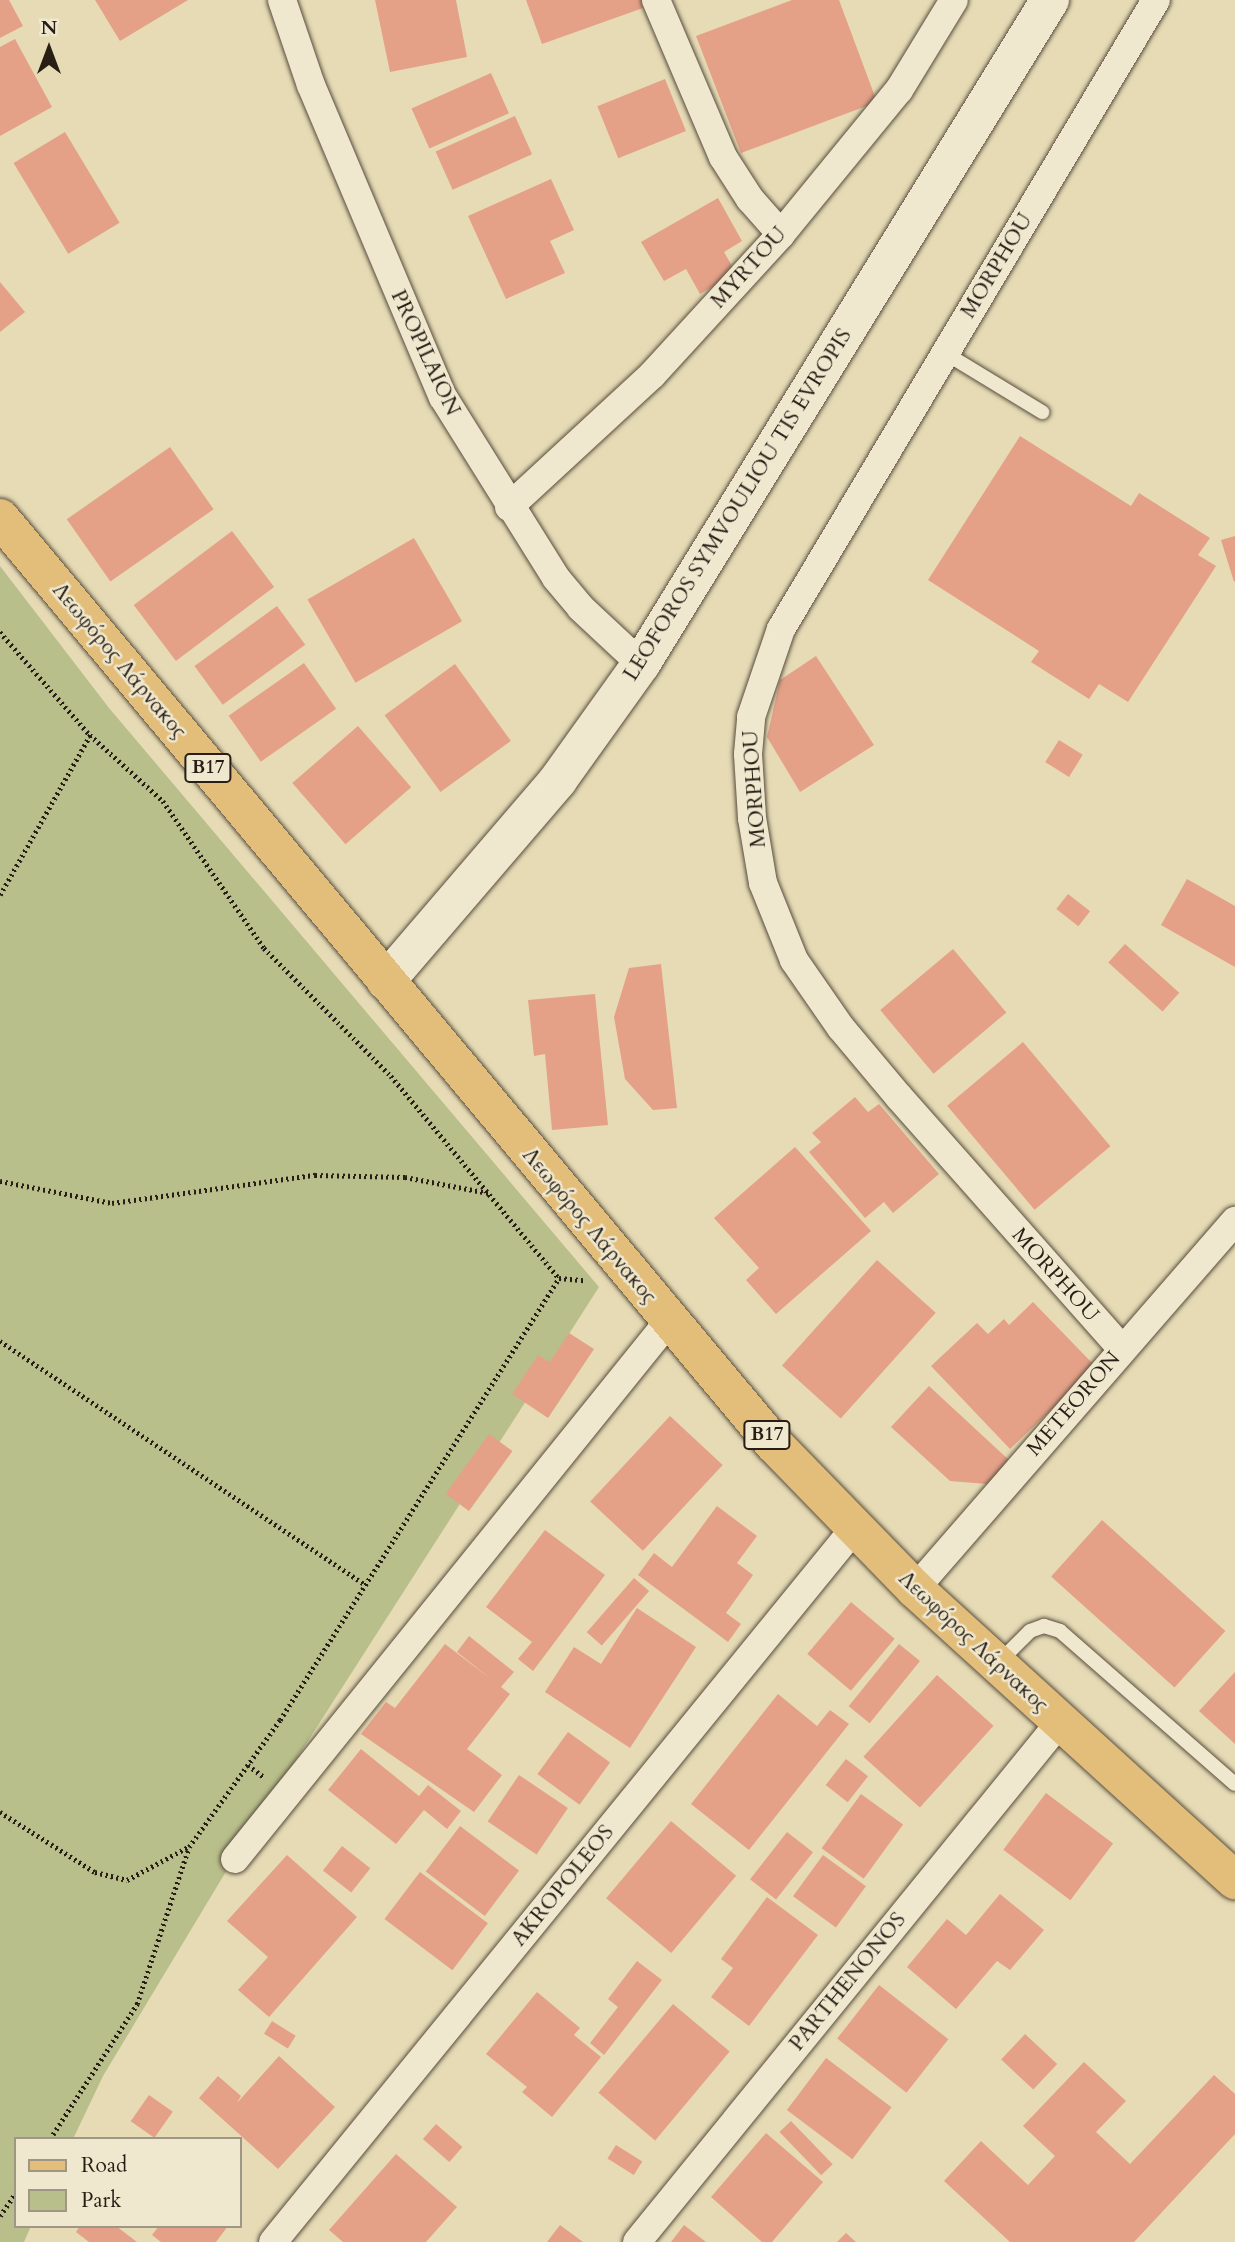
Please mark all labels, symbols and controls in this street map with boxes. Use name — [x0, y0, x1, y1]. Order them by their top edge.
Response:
north arrow — [14, 14, 84, 84]
text: N — [41, 15, 57, 41]
street label: MORPHOU — [956, 209, 1038, 323]
street label: MYRTOU — [706, 222, 792, 314]
street label: PROPILAION — [385, 286, 465, 420]
street label: LEOFOROS SYMVOULIOU TIS EVROPIS — [619, 324, 857, 686]
street label: Λεωφόρος Λάρνακος — [47, 578, 191, 744]
street label: MORPHOU — [738, 729, 772, 849]
road number: B17 — [184, 752, 232, 783]
street label: Λεωφόρος Λάρνακος — [517, 1143, 661, 1309]
street label: MORPHOU — [1006, 1223, 1104, 1327]
street label: METEORON — [1022, 1347, 1126, 1461]
road number: B17 — [742, 1420, 792, 1450]
street label: Λεωφόρος Λάρνακος — [893, 1566, 1053, 1718]
street label: AKROPOLEOS — [507, 1820, 619, 1952]
street label: PARTHENONOS — [785, 1908, 911, 2056]
legend — [14, 2137, 242, 2228]
text: Road — [81, 2151, 127, 2180]
text: Park — [81, 2186, 121, 2215]

